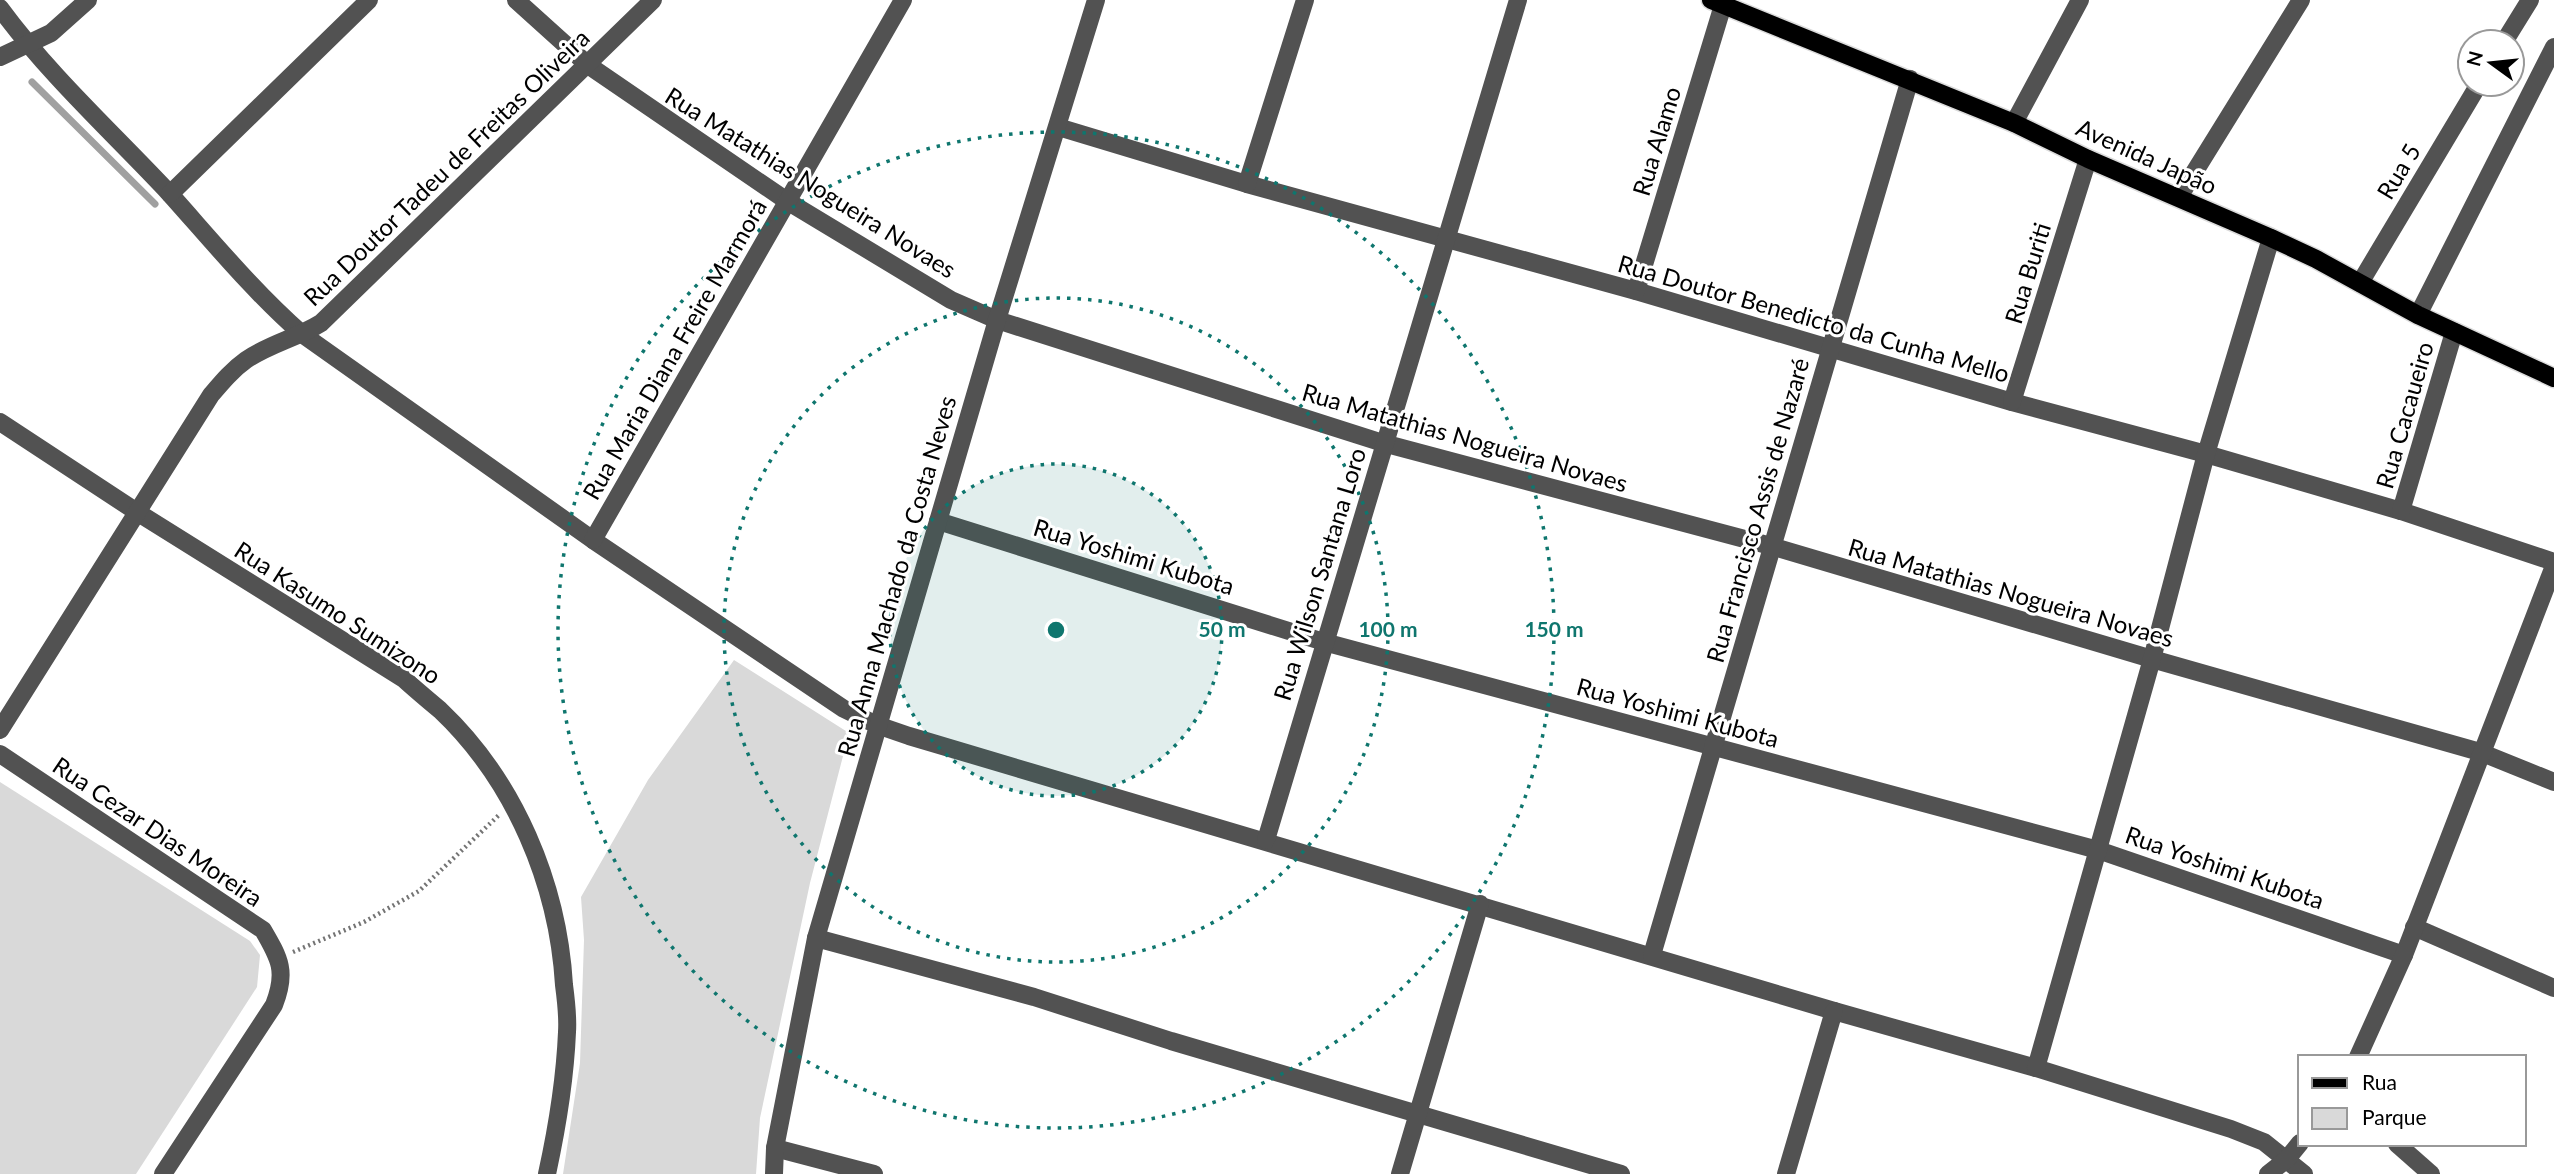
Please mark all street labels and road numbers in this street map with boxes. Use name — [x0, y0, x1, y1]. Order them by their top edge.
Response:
street label: Rua Doutor Tadeu de Freitas Oliveira — [297, 23, 595, 311]
street label: Rua Matathias Nogueira Novaes — [660, 80, 962, 284]
street label: Rua Alamo — [1626, 83, 1686, 199]
street label: Avenida Japão — [2072, 112, 2222, 200]
street label: Rua 5 — [2370, 138, 2426, 204]
street label: Rua Maria Diana Freire Marmorá — [576, 194, 772, 504]
street label: Rua Buriti — [1998, 219, 2056, 327]
street label: Rua Doutor Benedicto da Cunha Mello — [1615, 248, 2013, 388]
street label: Rua Cacaueiro — [2369, 338, 2439, 492]
street label: Rua Francisco Assis de Nazaré — [1700, 354, 1814, 666]
street label: Rua Matathias Nogueira Novaes — [1299, 377, 1631, 497]
street label: Rua Anna Machado da Costa Neves — [831, 392, 961, 760]
street label: Rua Wilson Santana Loro — [1267, 444, 1371, 704]
street label: Rua Yoshimi Kubota — [1030, 512, 1238, 600]
street label: Rua Matathias Nogueira Novaes — [1845, 532, 2177, 652]
street label: Rua Kasumo Sumizono — [230, 535, 446, 689]
street label: Rua Yoshimi Kubota — [1574, 671, 1782, 753]
street label: Rua Cezar Dias Moreira — [48, 750, 268, 912]
street label: Rua Yoshimi Kubota — [2122, 819, 2328, 915]

